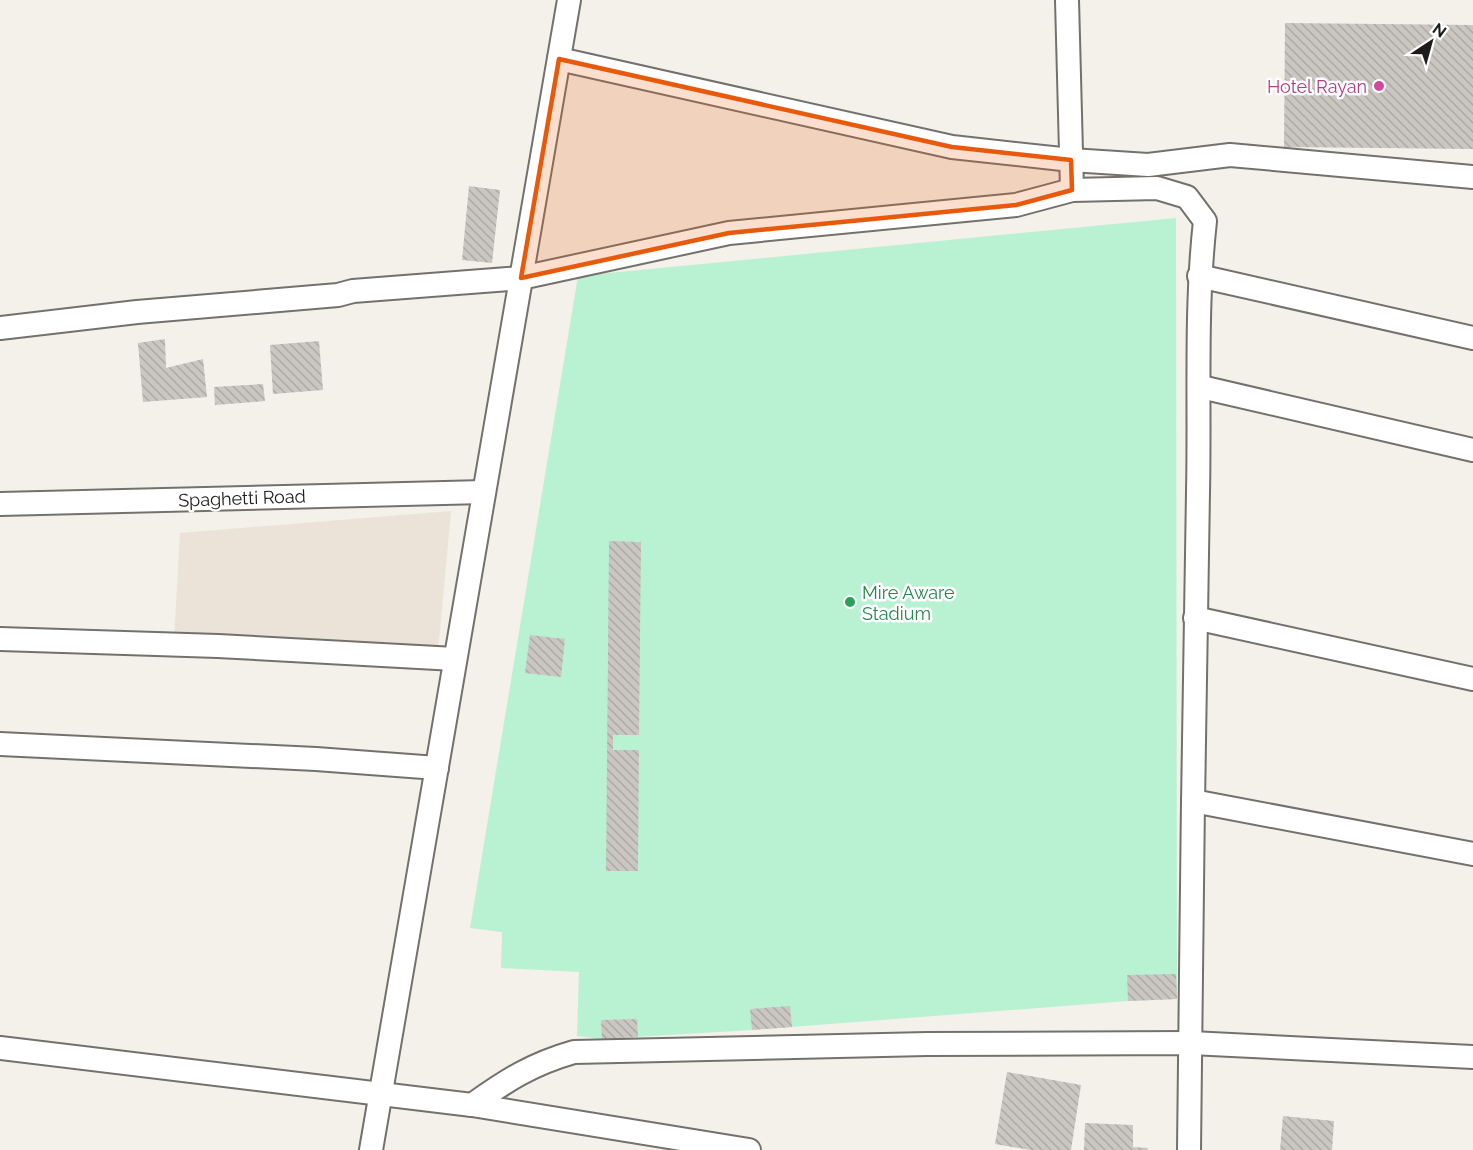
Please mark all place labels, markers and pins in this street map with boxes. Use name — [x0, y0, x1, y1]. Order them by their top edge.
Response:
place label: Hotel Rayan — [1267, 76, 1367, 97]
marker: Hotel Rayan — [1372, 79, 1386, 93]
place label: Mire Aware Stadium — [862, 582, 955, 624]
marker: Mire Aware Stadium — [843, 595, 857, 609]

